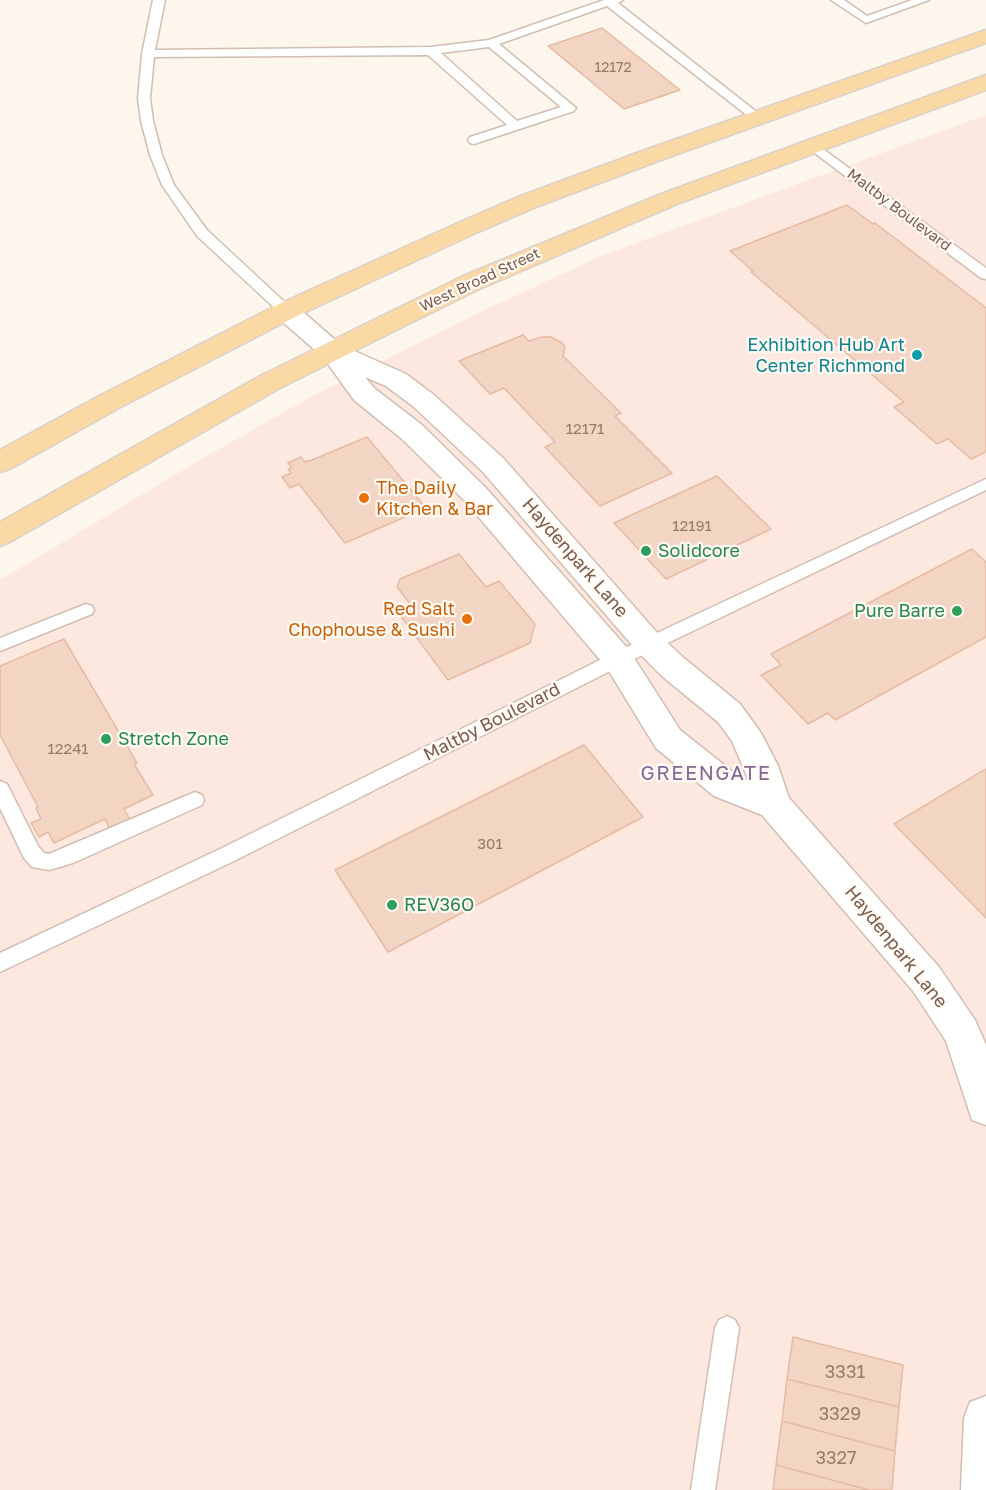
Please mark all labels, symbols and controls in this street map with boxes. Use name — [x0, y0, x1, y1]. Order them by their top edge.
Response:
house number: 12172 — [594, 60, 632, 76]
street label: Maltby Boulevard — [843, 165, 955, 255]
street label: West Broad Street — [417, 244, 543, 316]
place label: Exhibition Hub Art Center Richmond — [747, 334, 905, 376]
marker: Exhibition Hub Art Center Richmond — [910, 348, 924, 362]
house number: 12171 — [566, 420, 604, 438]
place label: The Daily Kitchen & Bar — [376, 477, 493, 520]
marker: The Daily Kitchen & Bar — [357, 491, 371, 505]
street label: Haydenpark Lane — [517, 494, 633, 622]
house number: 12191 — [672, 517, 712, 535]
place label: Solidcore — [658, 540, 740, 562]
marker: Solidcore — [639, 544, 653, 558]
place label: Red Salt Chophouse & Sushi — [288, 598, 455, 640]
place label: Pure Barre — [854, 600, 945, 622]
marker: Pure Barre — [950, 604, 964, 618]
marker: Red Salt Chophouse & Sushi — [460, 612, 474, 626]
street label: Maltby Boulevard — [420, 678, 564, 766]
place label: Stretch Zone — [118, 728, 229, 750]
marker: Stretch Zone — [99, 732, 113, 746]
house number: 12241 — [47, 740, 89, 758]
district label: GREENGATE — [641, 762, 771, 786]
house number: 301 — [477, 835, 503, 853]
street label: Haydenpark Lane — [840, 882, 952, 1012]
place label: REV36O — [404, 894, 474, 916]
marker: REV36O — [385, 898, 399, 912]
house number: 3331 — [825, 1361, 865, 1383]
house number: 3329 — [819, 1403, 861, 1425]
house number: 3327 — [815, 1447, 857, 1469]

